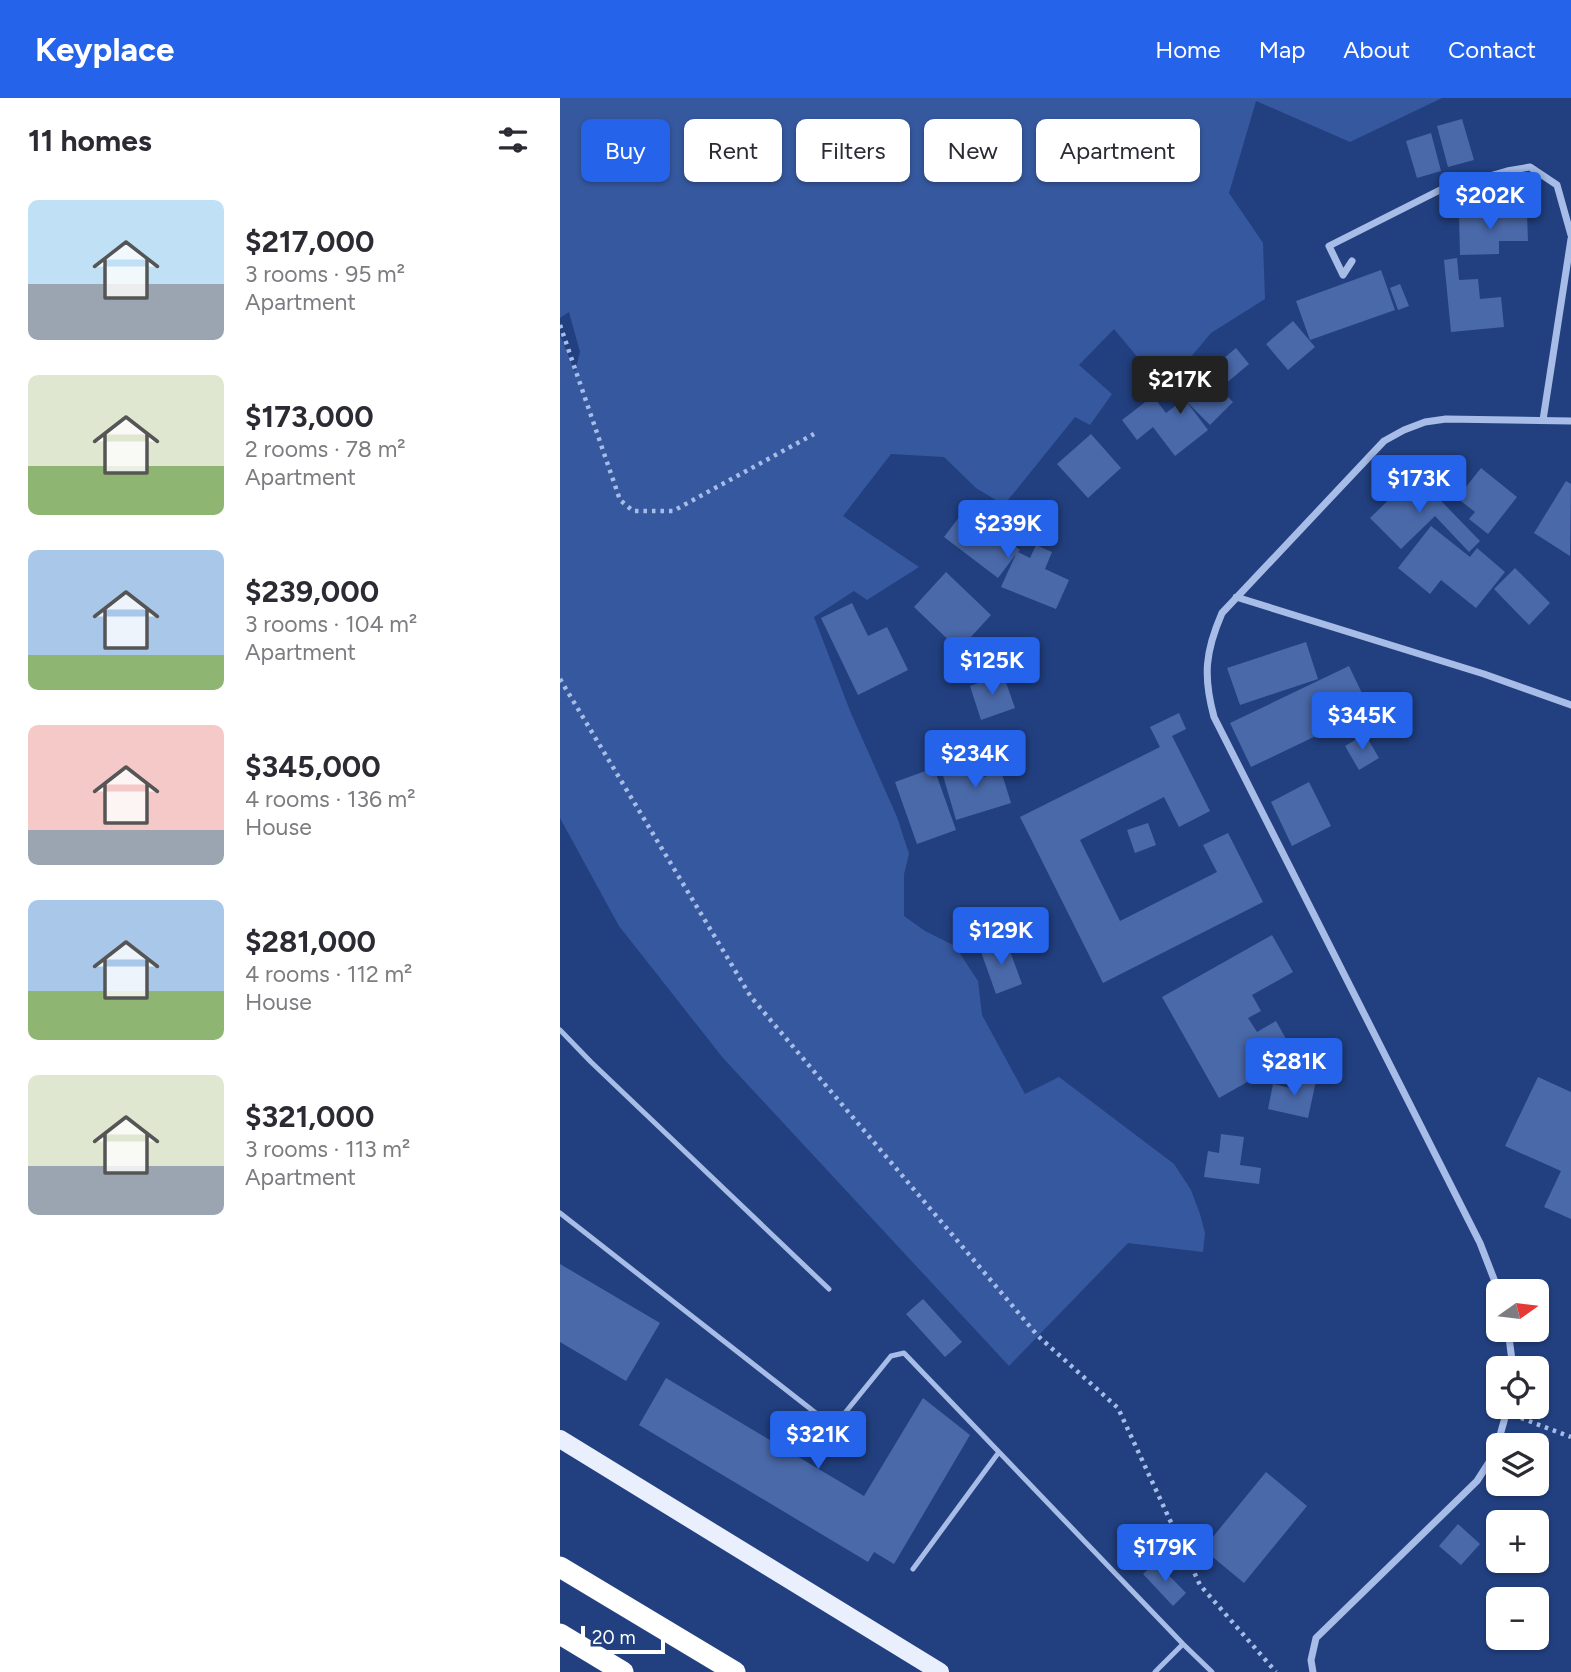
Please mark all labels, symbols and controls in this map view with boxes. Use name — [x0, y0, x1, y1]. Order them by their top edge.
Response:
text: Keyplace — [35, 30, 174, 69]
text: Home — [1155, 35, 1221, 64]
text: Map — [1259, 35, 1305, 64]
text: About — [1343, 35, 1410, 64]
text: Contact — [1448, 35, 1536, 64]
chip: Buy — [581, 119, 670, 182]
chip: Rent — [684, 119, 782, 182]
chip: Filters — [796, 119, 910, 182]
chip: New — [924, 119, 1022, 182]
chip: Apartment — [1036, 119, 1200, 182]
icon: filters — [494, 121, 532, 159]
text: 11 homes — [28, 122, 152, 159]
pin: $202K — [1441, 172, 1539, 232]
text: $202K — [1455, 181, 1525, 209]
text: $217,000 — [245, 223, 374, 260]
icon: home — [84, 228, 168, 312]
text: 3 rooms · 95 m² — [245, 260, 405, 288]
text: Apartment — [245, 288, 356, 316]
pin: $217K — [1131, 356, 1229, 416]
text: $217K — [1148, 365, 1212, 393]
text: $173,000 — [245, 398, 374, 435]
icon: home — [84, 403, 168, 487]
text: 2 rooms · 78 m² — [245, 435, 406, 463]
pin: $173K — [1370, 456, 1468, 515]
text: Apartment — [245, 463, 356, 491]
text: $173K — [1387, 464, 1451, 492]
pin: $239K — [959, 500, 1057, 560]
text: $239K — [974, 509, 1042, 537]
text: $239,000 — [245, 573, 379, 610]
icon: home — [84, 578, 168, 662]
text: 3 rooms · 104 m² — [245, 610, 417, 638]
text: Apartment — [245, 638, 356, 666]
pin: $125K — [943, 638, 1041, 697]
text: $125K — [960, 646, 1024, 674]
pin: $345K — [1313, 692, 1411, 752]
text: $345K — [1328, 701, 1396, 729]
pin: $234K — [926, 730, 1024, 790]
text: $234K — [941, 739, 1009, 767]
text: $345,000 — [245, 748, 381, 785]
icon: home — [84, 753, 168, 837]
text: 4 rooms · 136 m² — [245, 785, 416, 813]
text: House — [245, 813, 312, 841]
pin: $129K — [952, 908, 1050, 967]
text: $129K — [969, 916, 1033, 944]
text: $281,000 — [245, 923, 376, 960]
icon: home — [84, 928, 168, 1012]
text: 4 rooms · 112 m² — [245, 960, 412, 988]
text: House — [245, 988, 312, 1016]
pin: $281K — [1245, 1038, 1343, 1098]
text: $281K — [1261, 1047, 1327, 1075]
text: $321,000 — [245, 1098, 374, 1135]
icon: home — [84, 1103, 168, 1187]
text: 3 rooms · 113 m² — [245, 1135, 410, 1163]
text: Apartment — [245, 1163, 356, 1191]
north arrow — [1486, 1279, 1549, 1342]
map controls — [1486, 1279, 1549, 1650]
button: locate — [1486, 1356, 1549, 1419]
pin: $321K — [769, 1412, 867, 1471]
text: $321K — [786, 1420, 850, 1448]
button: layers — [1486, 1433, 1549, 1496]
button: + — [1486, 1510, 1549, 1573]
pin: $179K — [1116, 1524, 1214, 1584]
text: $179K — [1133, 1533, 1197, 1561]
button: − — [1486, 1587, 1549, 1650]
scale bar — [581, 1623, 665, 1655]
text: 20 m — [592, 1626, 636, 1649]

